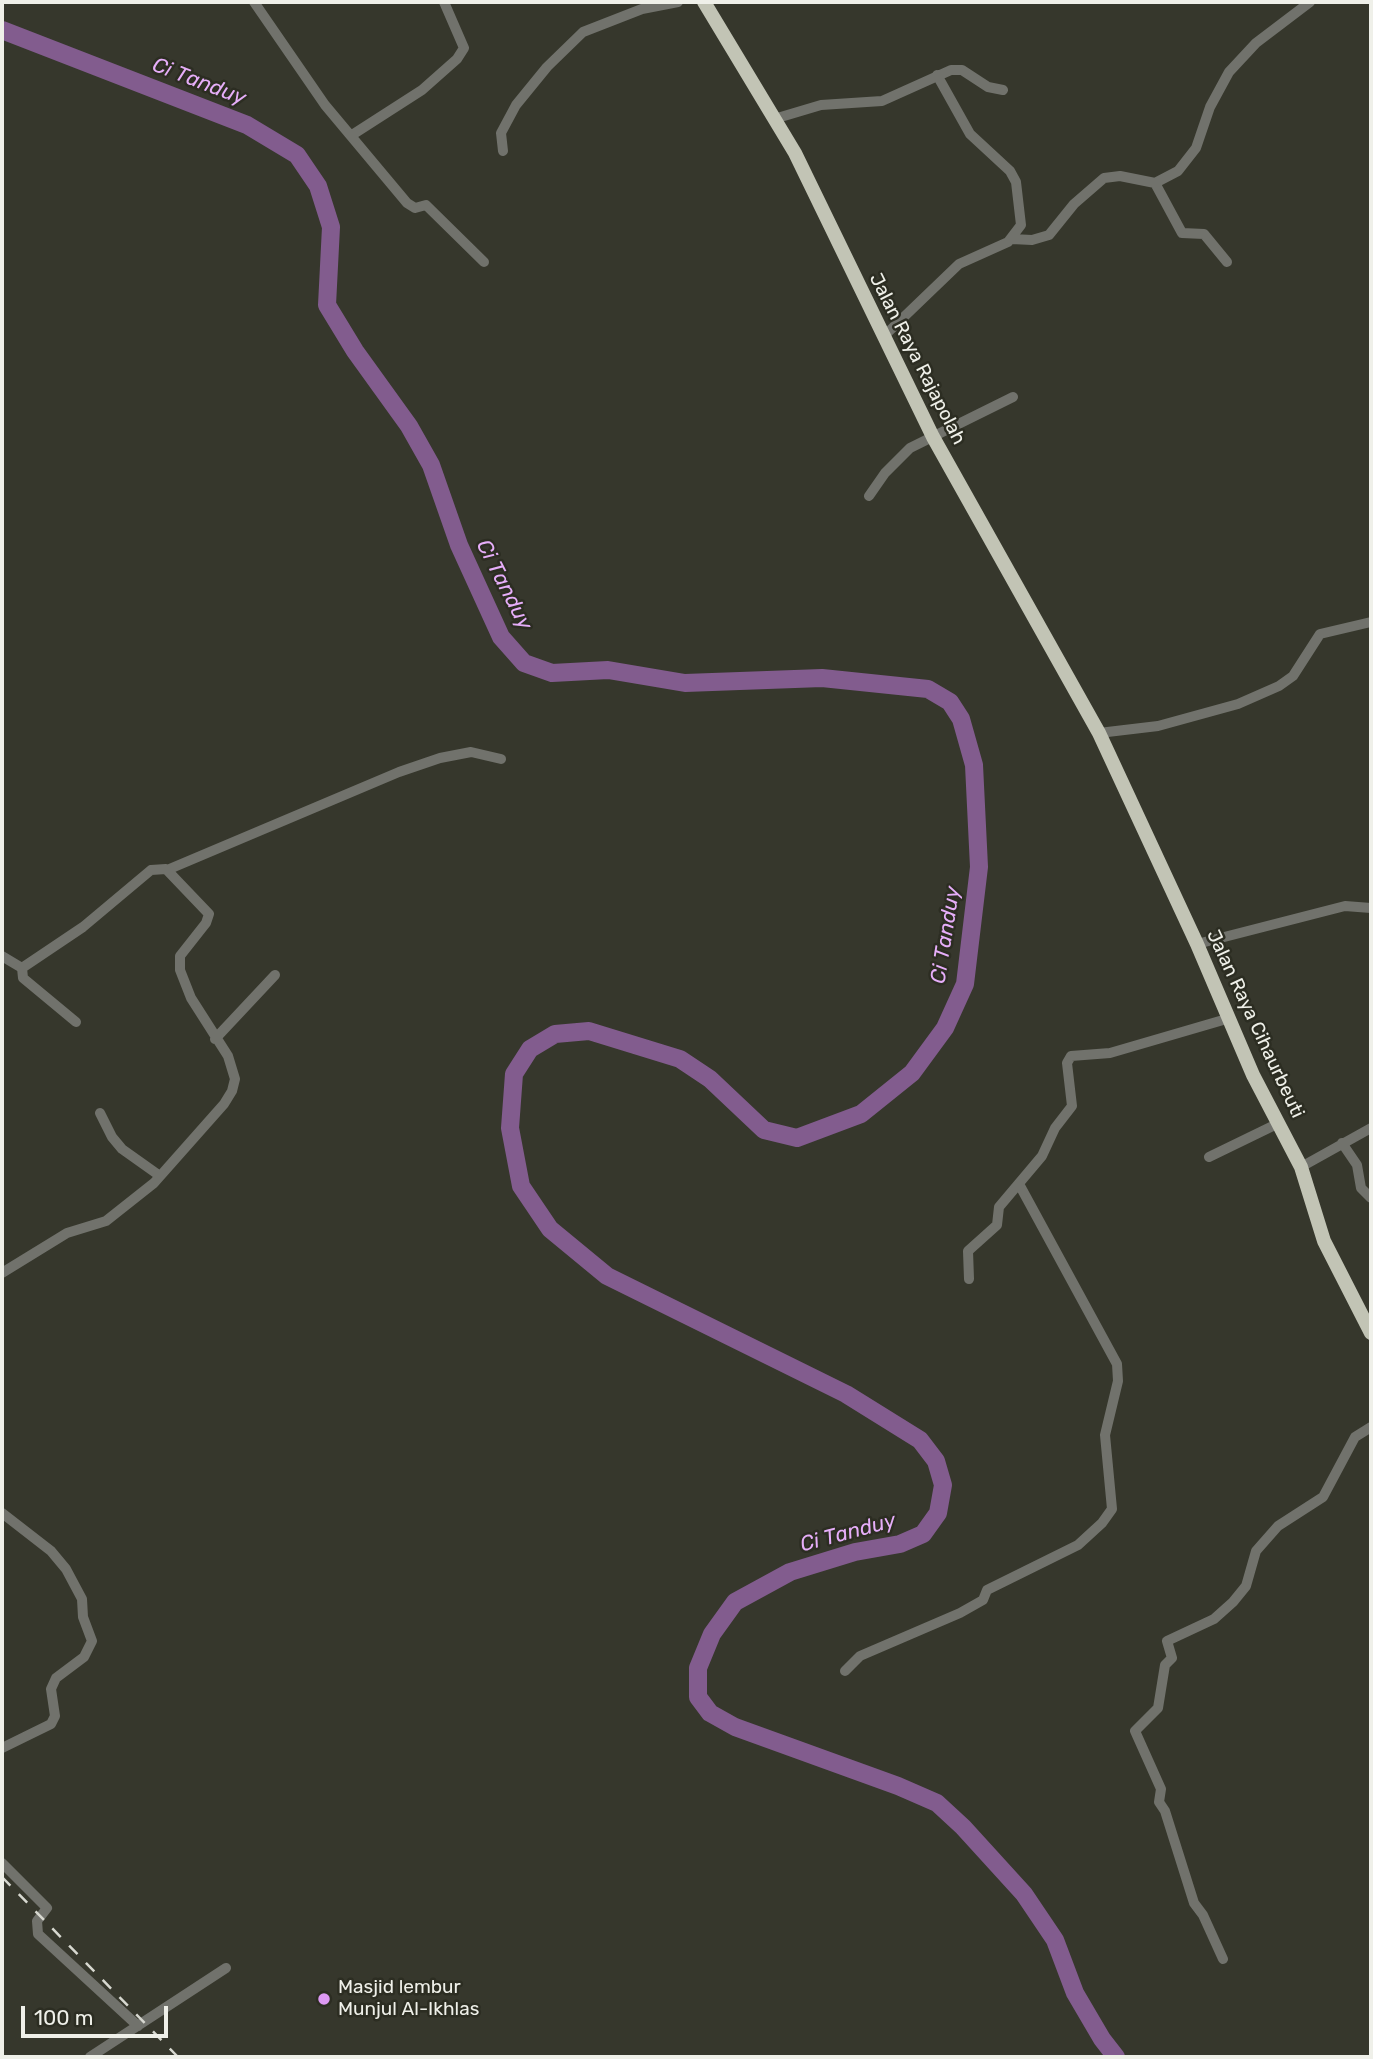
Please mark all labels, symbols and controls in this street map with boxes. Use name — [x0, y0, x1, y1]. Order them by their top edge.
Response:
water label: Ci Tanduy — [149, 53, 249, 111]
street label: Jalan Raya Rajapolah — [864, 270, 970, 448]
water label: Ci Tanduy — [470, 536, 538, 634]
water label: Ci Tanduy — [926, 885, 966, 985]
street label: Jalan Raya Cihaurbeuti — [1201, 926, 1309, 1122]
water label: Ci Tanduy — [797, 1508, 899, 1558]
place label: Masjid lembur Munjul Al-Ikhlas — [338, 1977, 479, 2021]
marker: Masjid lembur Munjul Al-Ikhlas — [316, 1991, 332, 2007]
scale bar — [24, 1993, 172, 2037]
text: 100 m — [34, 2005, 93, 2030]

